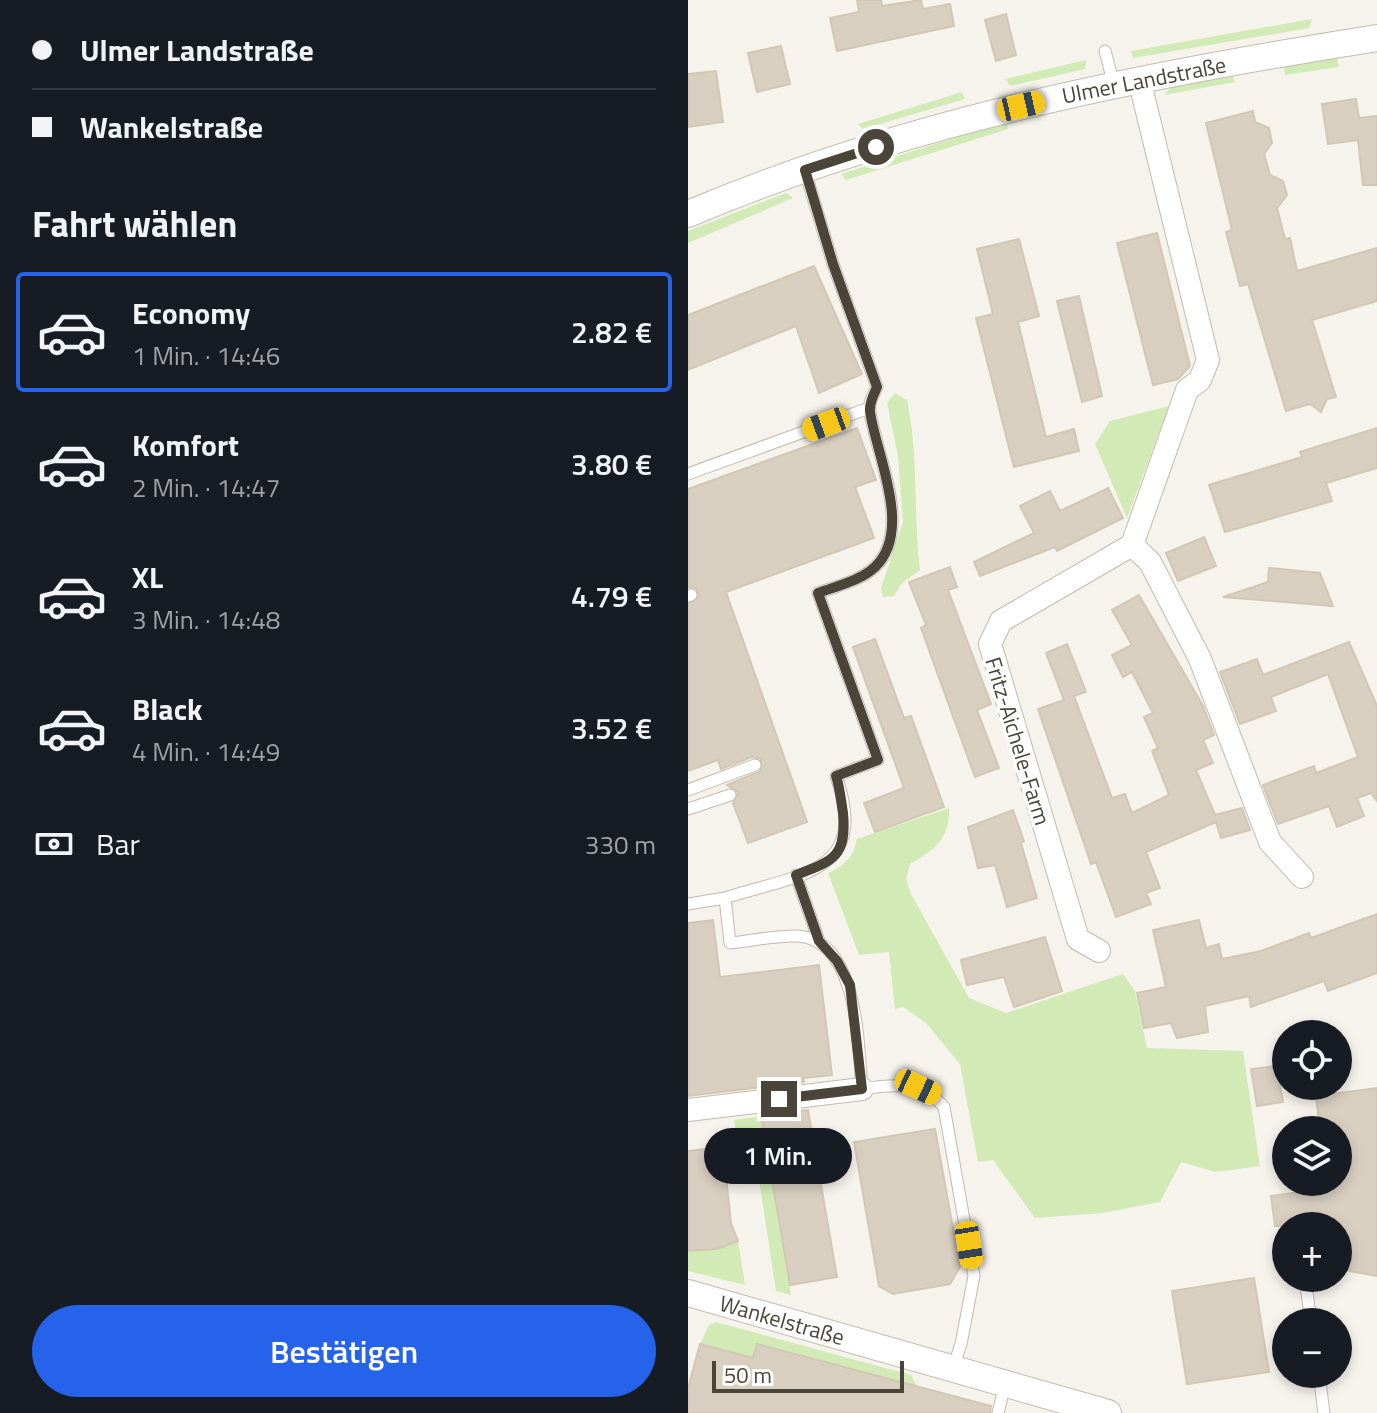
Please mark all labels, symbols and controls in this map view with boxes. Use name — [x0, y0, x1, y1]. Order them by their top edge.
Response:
text: Ulmer Landstraße — [80, 27, 314, 73]
street label: Ulmer Landstraße — [1059, 47, 1229, 113]
car — [995, 89, 1047, 123]
text: Wankelstraße — [80, 104, 263, 150]
route start — [858, 129, 894, 165]
text: Fahrt wählen — [32, 196, 237, 251]
text: Economy — [132, 290, 250, 336]
icon: car — [36, 296, 108, 368]
text: 2.82 € — [571, 309, 652, 355]
text: 1 Min. · 14:46 — [132, 336, 280, 375]
car — [799, 405, 853, 443]
text: Komfort — [132, 422, 239, 468]
icon: car — [36, 428, 108, 500]
text: 3.80 € — [571, 441, 652, 487]
text: 2 Min. · 14:47 — [132, 468, 280, 507]
text: XL — [132, 554, 163, 600]
icon: car — [36, 560, 108, 632]
text: 4.79 € — [571, 573, 652, 619]
text: 3 Min. · 14:48 — [132, 600, 280, 639]
street label: Fritz-Aichele-Farm — [976, 653, 1060, 829]
text: Black — [132, 686, 203, 732]
icon: car — [36, 692, 108, 764]
text: 3.52 € — [571, 705, 652, 751]
text: 4 Min. · 14:49 — [132, 732, 280, 771]
text: Bar — [96, 821, 140, 867]
icon: cash — [32, 822, 76, 866]
text: 330 m — [585, 825, 656, 864]
map controls — [1272, 1020, 1352, 1388]
button: locate — [1272, 1020, 1352, 1100]
car — [891, 1066, 945, 1108]
route end — [761, 1081, 797, 1117]
button: layers — [1272, 1116, 1352, 1196]
callout: 1 Min. — [705, 1127, 853, 1183]
text: 1 Min. — [743, 1136, 813, 1175]
button: + — [1272, 1212, 1352, 1292]
car — [953, 1219, 985, 1271]
street label: Wankelstraße — [715, 1286, 849, 1354]
button: Bestätigen — [32, 1305, 656, 1397]
button: − — [1272, 1308, 1352, 1388]
scale bar — [712, 1357, 904, 1393]
text: 50 m — [724, 1358, 772, 1392]

